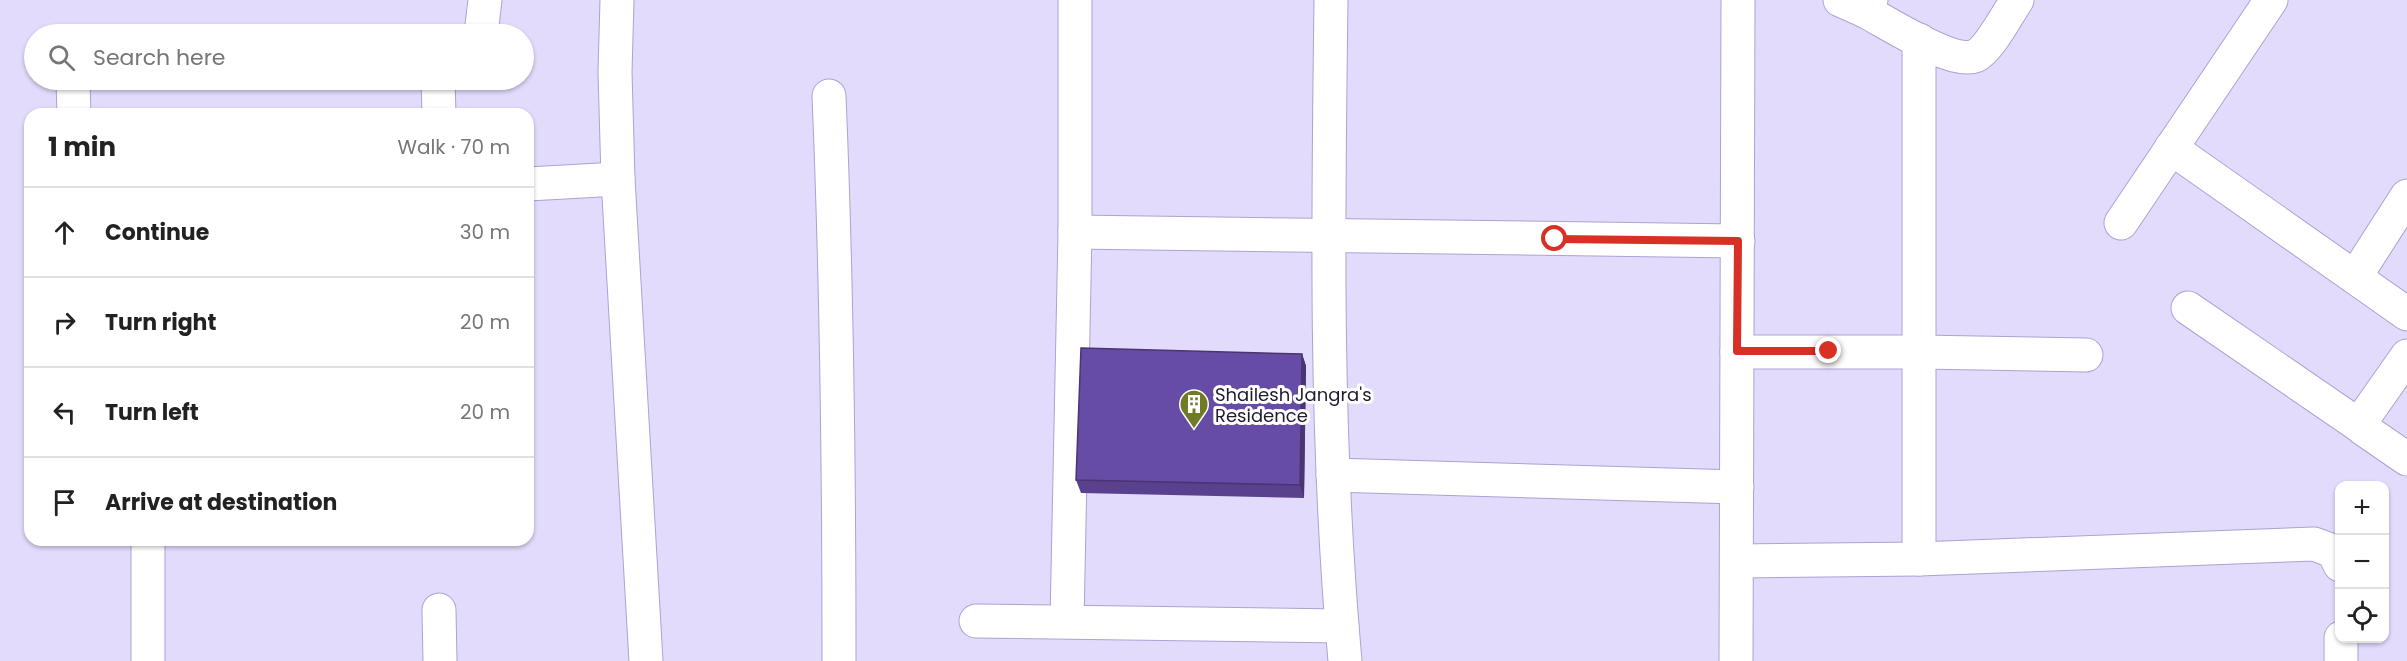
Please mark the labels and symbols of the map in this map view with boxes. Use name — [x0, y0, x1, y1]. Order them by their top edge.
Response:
route start — [1541, 225, 1567, 251]
route end — [1815, 337, 1841, 363]
place label: Shailesh Jangra's Residence — [1215, 382, 1372, 428]
building icon: Shailesh Jangra's Residence — [1178, 388, 1210, 430]

